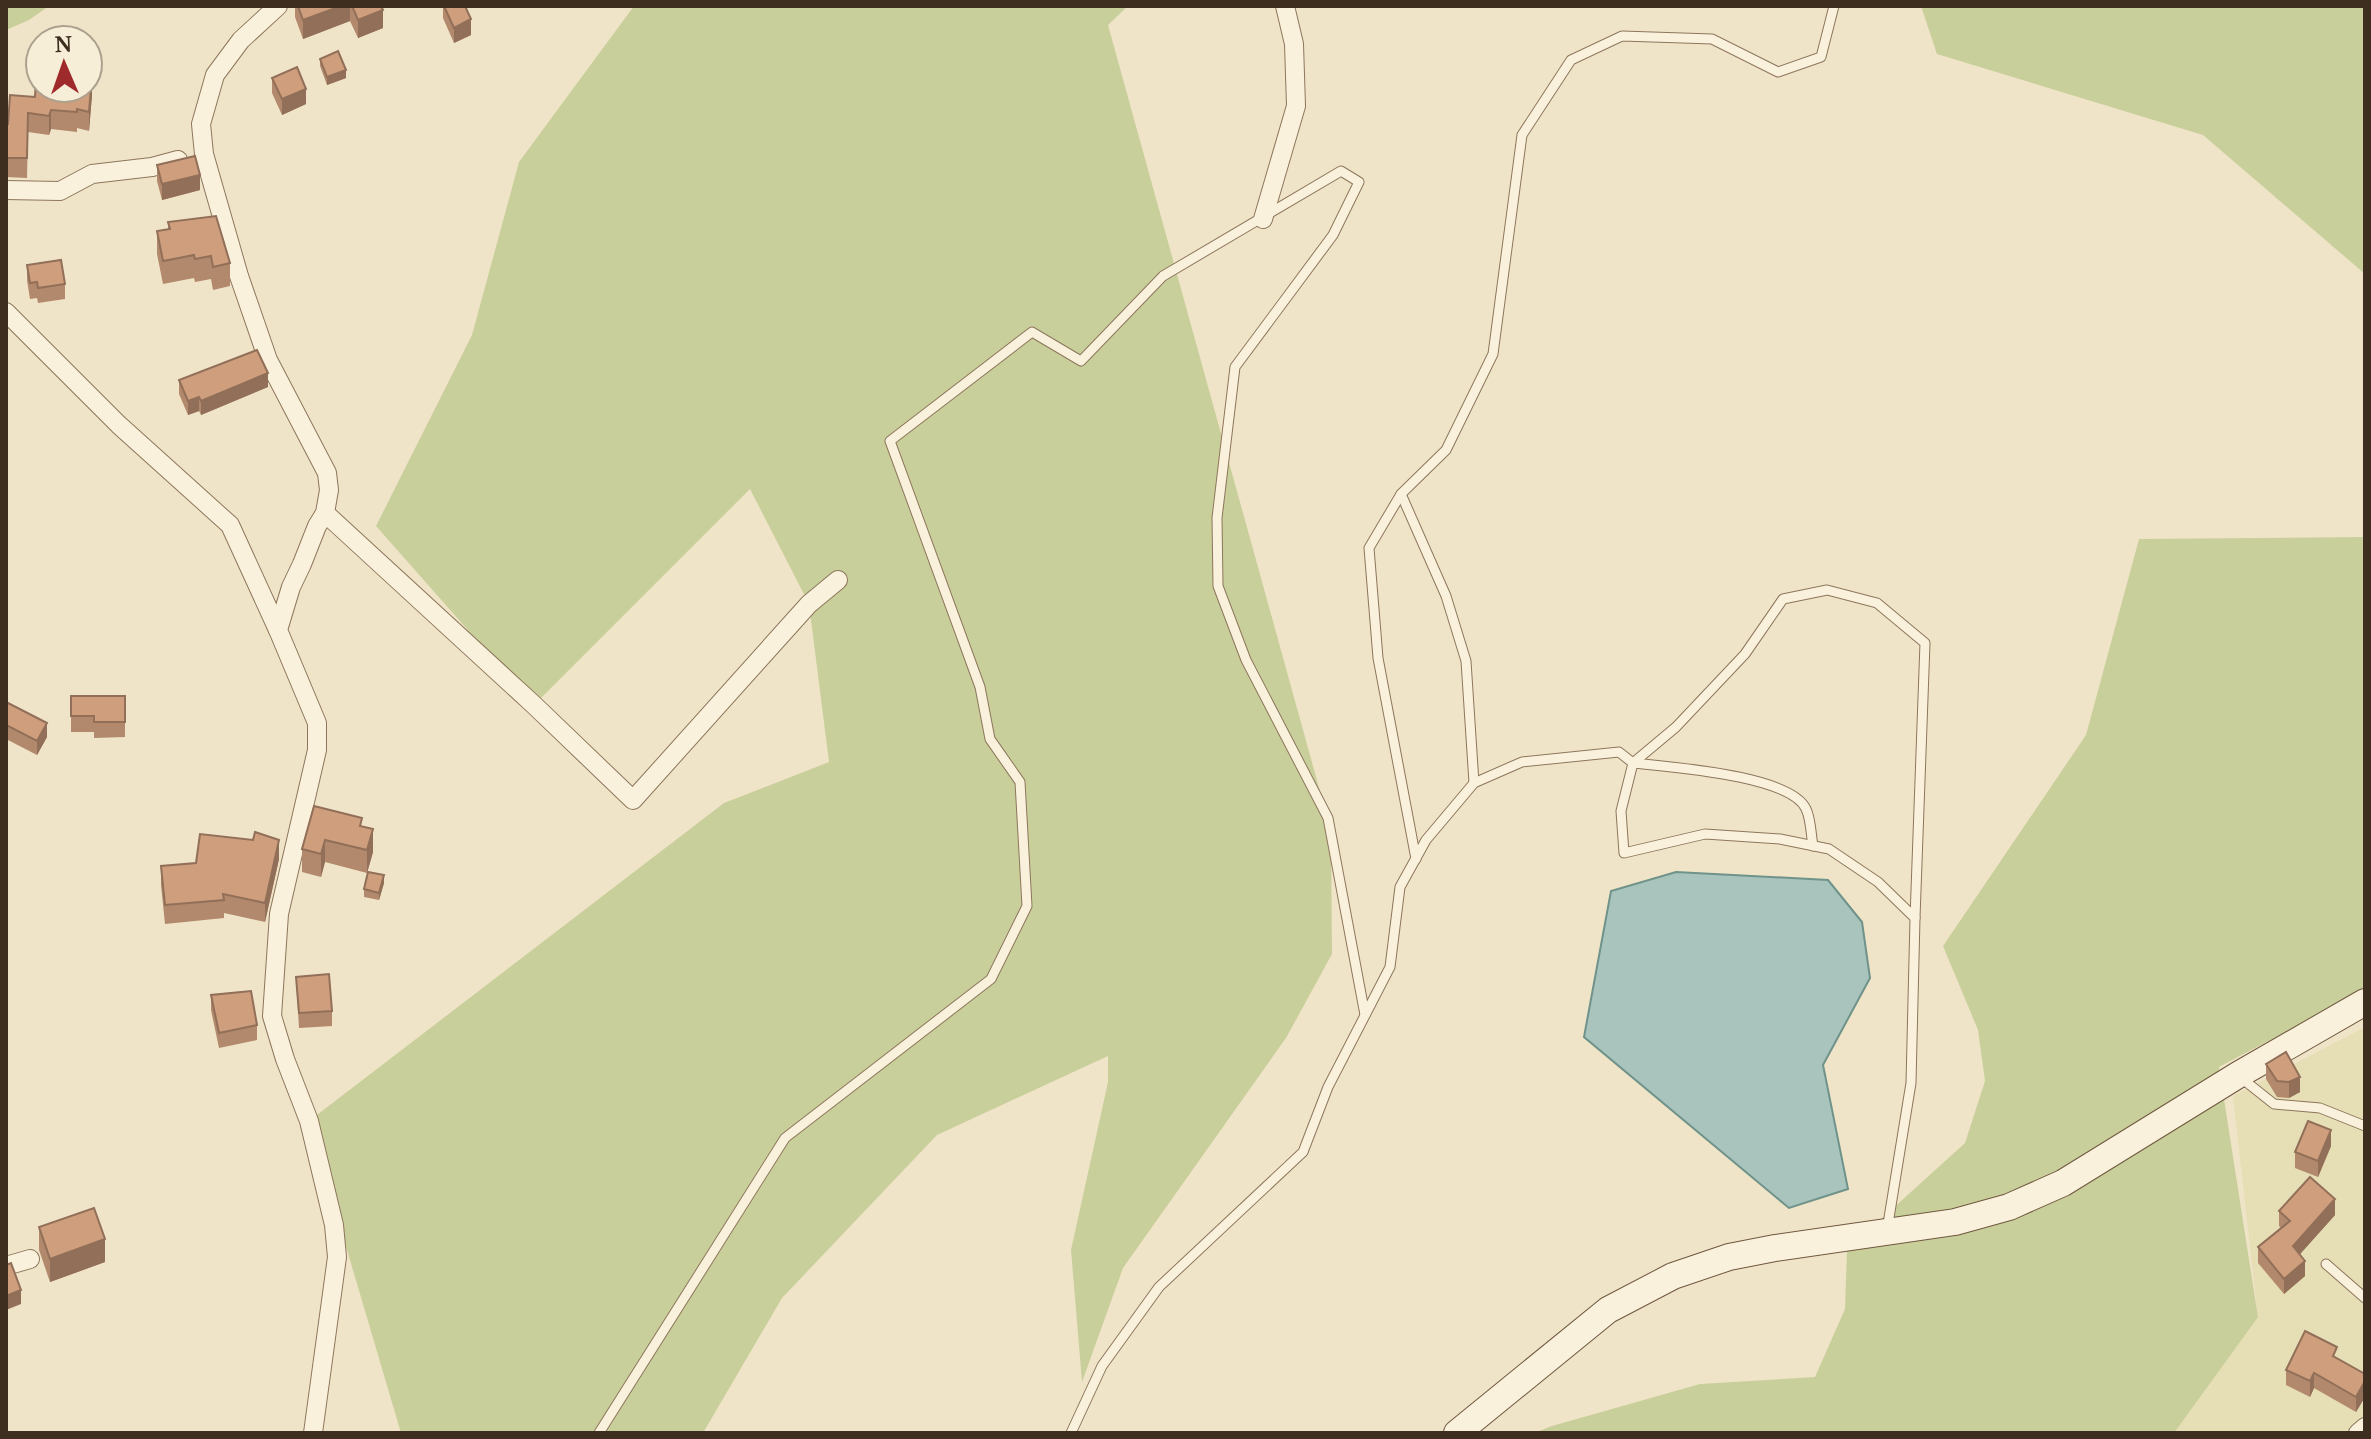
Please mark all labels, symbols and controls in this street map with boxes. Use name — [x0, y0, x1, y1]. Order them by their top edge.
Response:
north arrow — [24, 24, 104, 104]
text: N — [54, 28, 72, 58]

